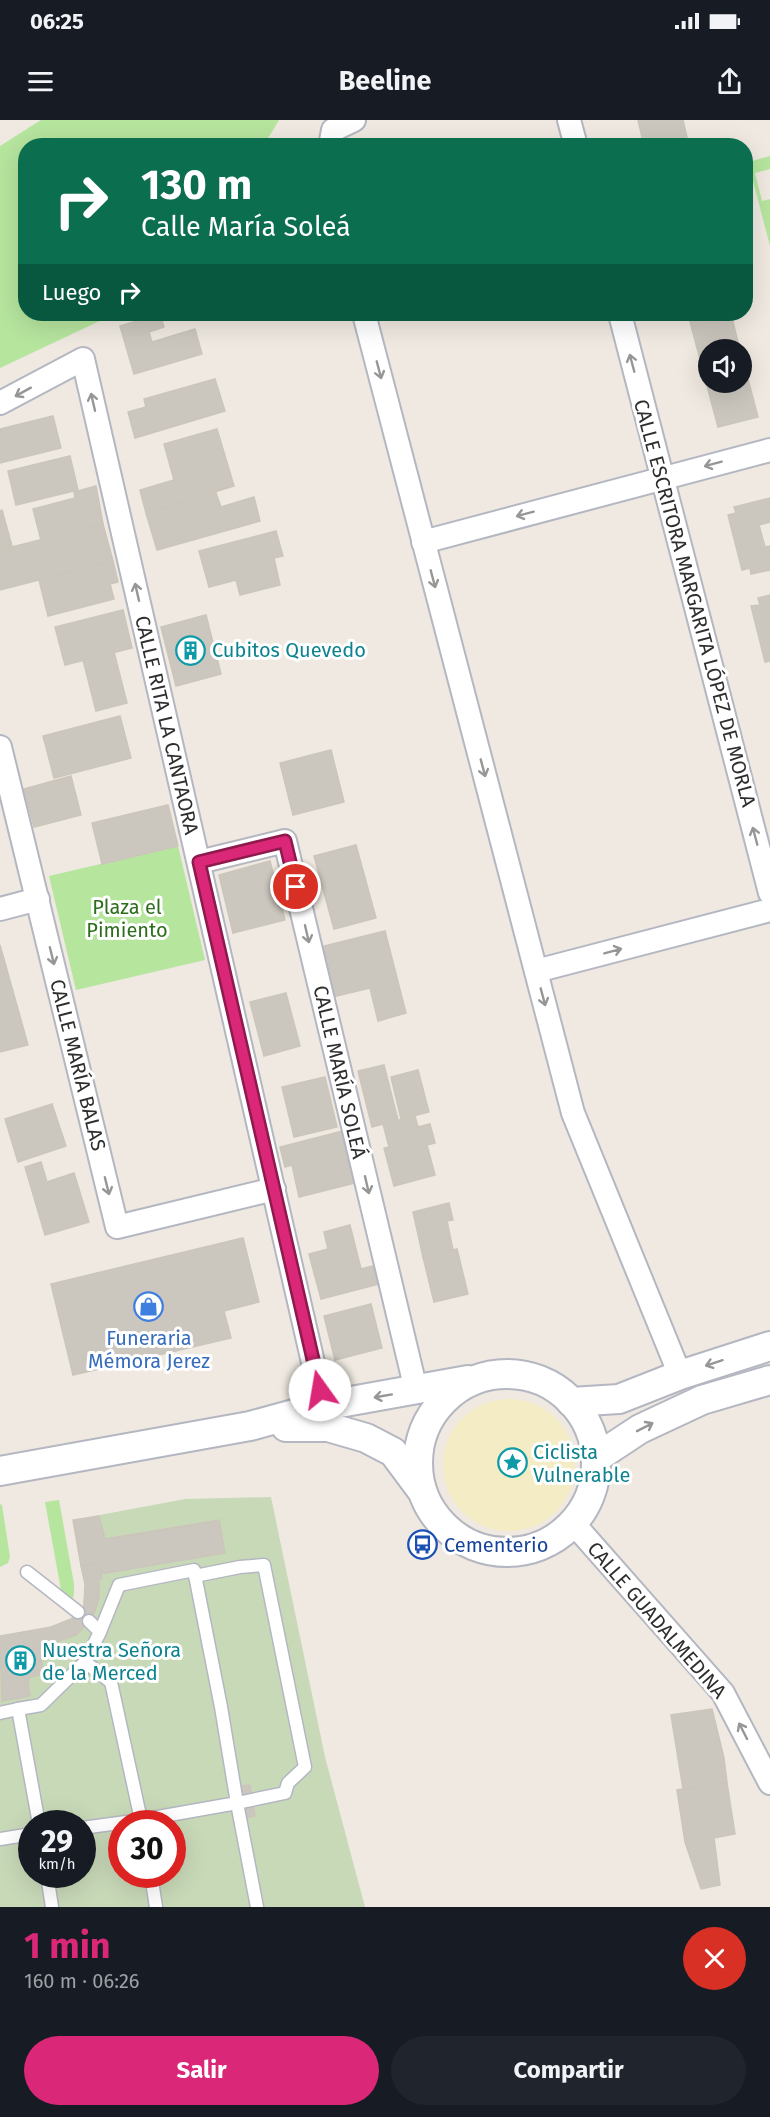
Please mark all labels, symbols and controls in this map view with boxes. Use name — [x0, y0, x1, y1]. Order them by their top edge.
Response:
text: 06:25 — [30, 8, 84, 35]
icon: menu — [24, 65, 57, 98]
text: Beeline — [339, 65, 431, 97]
icon: share — [713, 65, 746, 98]
text: 130 m — [141, 160, 252, 210]
icon: right — [42, 162, 120, 240]
text: Calle María Soleá — [141, 211, 351, 243]
icon: right — [113, 276, 146, 309]
text: Luego — [42, 279, 101, 306]
map controls — [698, 339, 752, 393]
button: sound — [698, 339, 752, 393]
one-way arrow — [626, 354, 638, 373]
one-way arrow — [373, 360, 385, 379]
one-way arrow — [15, 386, 32, 398]
one-way arrow — [86, 392, 98, 411]
street label: CALLE ESCRITORA MARGARITA LÓPEZ DE MORLA — [629, 397, 761, 810]
one-way arrow — [704, 459, 723, 471]
one-way arrow — [516, 509, 535, 521]
one-way arrow — [428, 569, 440, 588]
one-way arrow — [130, 582, 142, 601]
street label: CALLE RITA LA CANTAORA — [130, 613, 204, 837]
building icon: Cubitos Quevedo — [175, 634, 207, 666]
place label: Cubitos Quevedo — [212, 638, 366, 662]
one-way arrow — [477, 758, 489, 777]
one-way arrow — [749, 827, 761, 846]
pin — [270, 861, 321, 912]
icon: arrive — [279, 870, 312, 903]
park label: Plaza el Pimiento — [86, 895, 168, 942]
one-way arrow — [302, 924, 314, 943]
one-way arrow — [603, 945, 622, 956]
one-way arrow — [46, 946, 58, 965]
street label: CALLE MARÍA BALAS — [45, 977, 111, 1153]
street label: CALLE MARÍA SOLEÁ — [308, 983, 372, 1162]
one-way arrow — [537, 987, 549, 1006]
one-way arrow — [362, 1175, 374, 1194]
one-way arrow — [102, 1177, 114, 1196]
shop icon: Funeraria Mémora Jerez — [133, 1291, 165, 1323]
place label: Funeraria Mémora Jerez — [88, 1326, 210, 1373]
position arrow — [288, 1358, 352, 1422]
one-way arrow — [705, 1359, 724, 1370]
one-way arrow — [374, 1390, 393, 1401]
one-way arrow — [636, 1421, 654, 1432]
place label: Ciclista Vulnerable — [533, 1440, 630, 1487]
place icon: Ciclista Vulnerable — [496, 1447, 528, 1479]
bus stop icon: Cementerio — [407, 1529, 439, 1561]
place label: Cementerio — [444, 1533, 548, 1557]
street label: CALLE GUADALMEDINA — [582, 1537, 732, 1704]
place label: Nuestra Señora de la Merced — [42, 1638, 181, 1685]
building icon: Nuestra Señora de la Merced — [5, 1645, 37, 1677]
one-way arrow — [737, 1723, 748, 1741]
speed limit sign: 30 — [108, 1810, 186, 1888]
text: 29 — [41, 1824, 73, 1860]
text: km/h — [38, 1855, 76, 1873]
text: 1 min — [24, 1924, 111, 1968]
button: close — [683, 1927, 746, 1990]
text: 160 m · 06:26 — [24, 1969, 140, 1993]
button: Salir — [24, 2036, 379, 2105]
button: Compartir — [391, 2036, 746, 2105]

